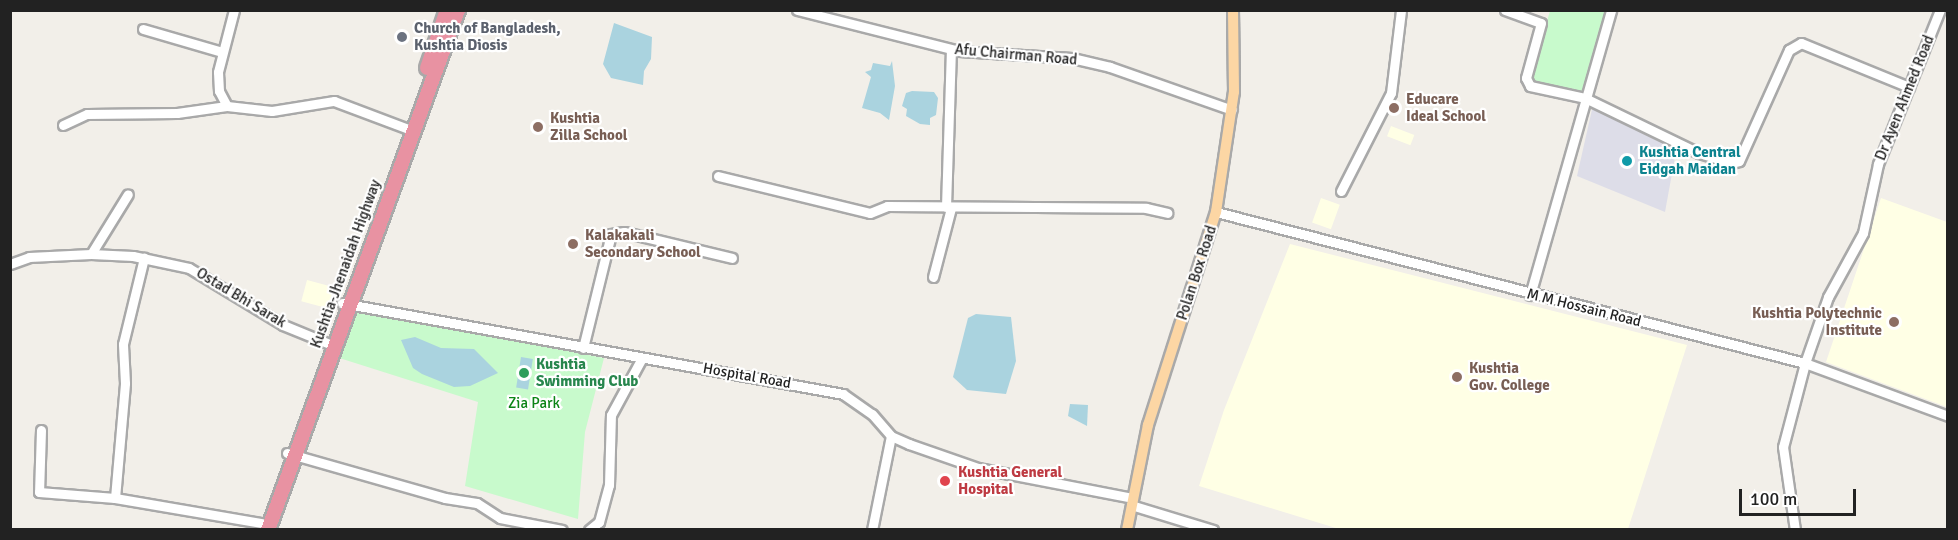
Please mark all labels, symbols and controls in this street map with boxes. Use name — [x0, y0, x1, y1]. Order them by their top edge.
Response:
place label: Church of Bangladesh, Kushtia Diosis — [414, 19, 561, 54]
marker: Church of Bangladesh, Kushtia Diosis — [395, 30, 409, 44]
street label: Dr Ayen Ahmed Road — [1872, 33, 1938, 163]
street label: Afu Chairman Road — [954, 41, 1078, 69]
place label: Educare Ideal School — [1406, 90, 1486, 125]
marker: Educare Ideal School — [1387, 101, 1401, 115]
place label: Kushtia Zilla School — [550, 109, 627, 144]
marker: Kushtia Zilla School — [531, 120, 545, 134]
place label: Kushtia Central Eidgah Maidan — [1639, 143, 1741, 178]
marker: Kushtia Central Eidgah Maidan — [1620, 154, 1634, 168]
street label: Kushtia-Jhenaidah Highway — [307, 177, 385, 351]
street label: Polan Box Road — [1173, 223, 1221, 323]
place label: Kalakakali Secondary School — [585, 226, 701, 261]
marker: Kalakakali Secondary School — [566, 237, 580, 251]
street label: Ostad Bhi Sarak — [193, 264, 289, 332]
street label: M M Hossain Road — [1525, 285, 1643, 331]
place label: Kushtia Polytechnic Institute — [1752, 304, 1882, 339]
marker: Kushtia Polytechnic Institute — [1887, 315, 1901, 329]
place label: Kushtia Swimming Club — [536, 355, 638, 390]
street label: Hospital Road — [702, 359, 792, 393]
place label: Kushtia Gov. College — [1469, 359, 1550, 394]
marker: Kushtia Swimming Club — [517, 366, 531, 380]
marker: Kushtia Gov. College — [1450, 370, 1464, 384]
park label: Zia Park — [508, 395, 560, 413]
place label: Kushtia General Hospital — [958, 463, 1062, 498]
marker: Kushtia General Hospital — [936, 472, 954, 490]
scale bar — [1742, 477, 1859, 515]
text: 100 m — [1750, 488, 1797, 510]

